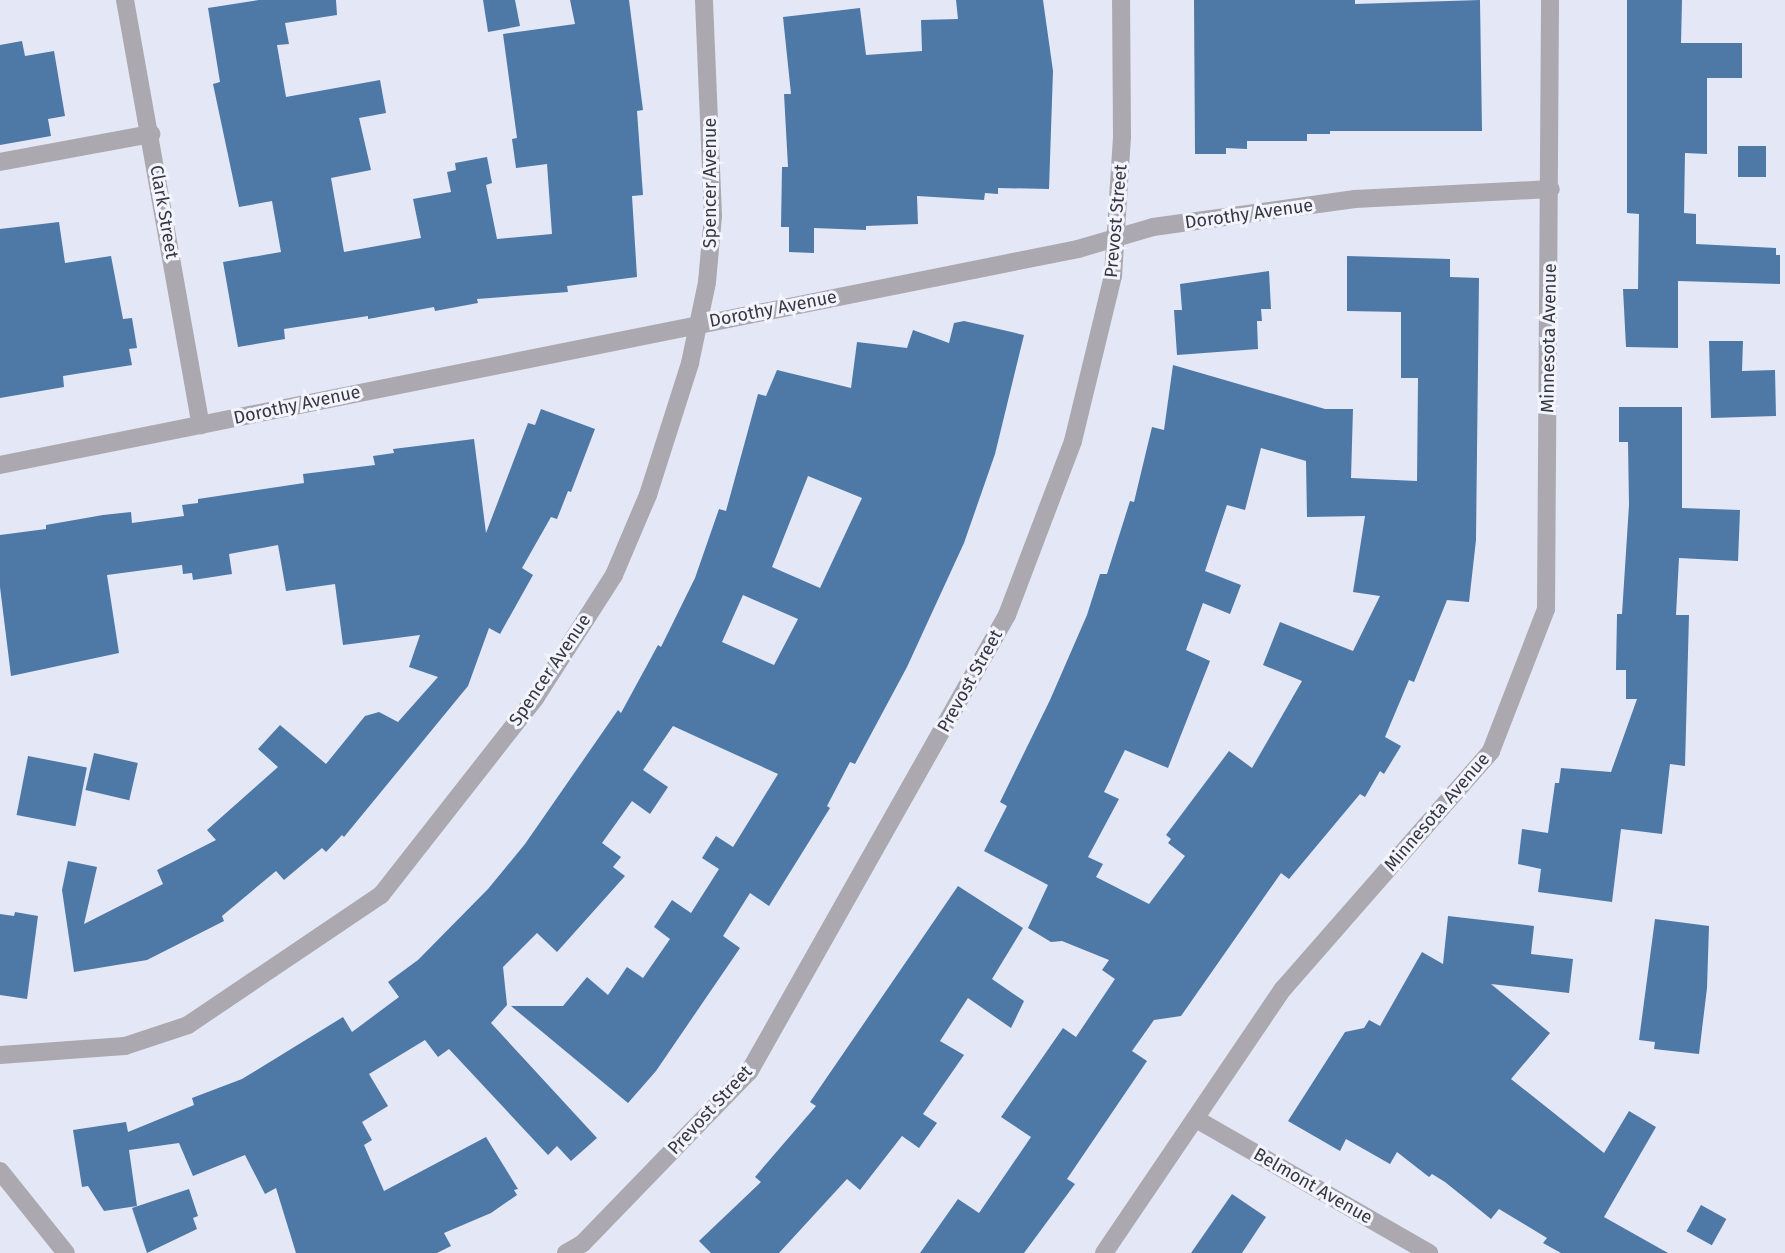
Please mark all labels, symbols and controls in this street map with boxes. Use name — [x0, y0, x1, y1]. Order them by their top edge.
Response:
street label: Spencer Avenue — [699, 118, 721, 248]
street label: Prevost Street — [1100, 163, 1132, 279]
street label: Clark Street — [145, 164, 183, 260]
street label: Dorothy Avenue — [1183, 194, 1315, 234]
street label: Minnesota Avenue — [1537, 263, 1561, 413]
street label: Dorothy Avenue — [707, 286, 839, 332]
street label: Dorothy Avenue — [232, 381, 362, 429]
street label: Spencer Avenue — [505, 610, 595, 730]
street label: Prevost Street — [933, 626, 1007, 736]
street label: Minnesota Avenue — [1380, 748, 1494, 876]
street label: Prevost Street — [663, 1061, 757, 1159]
street label: Belmont Avenue — [1250, 1143, 1376, 1229]

